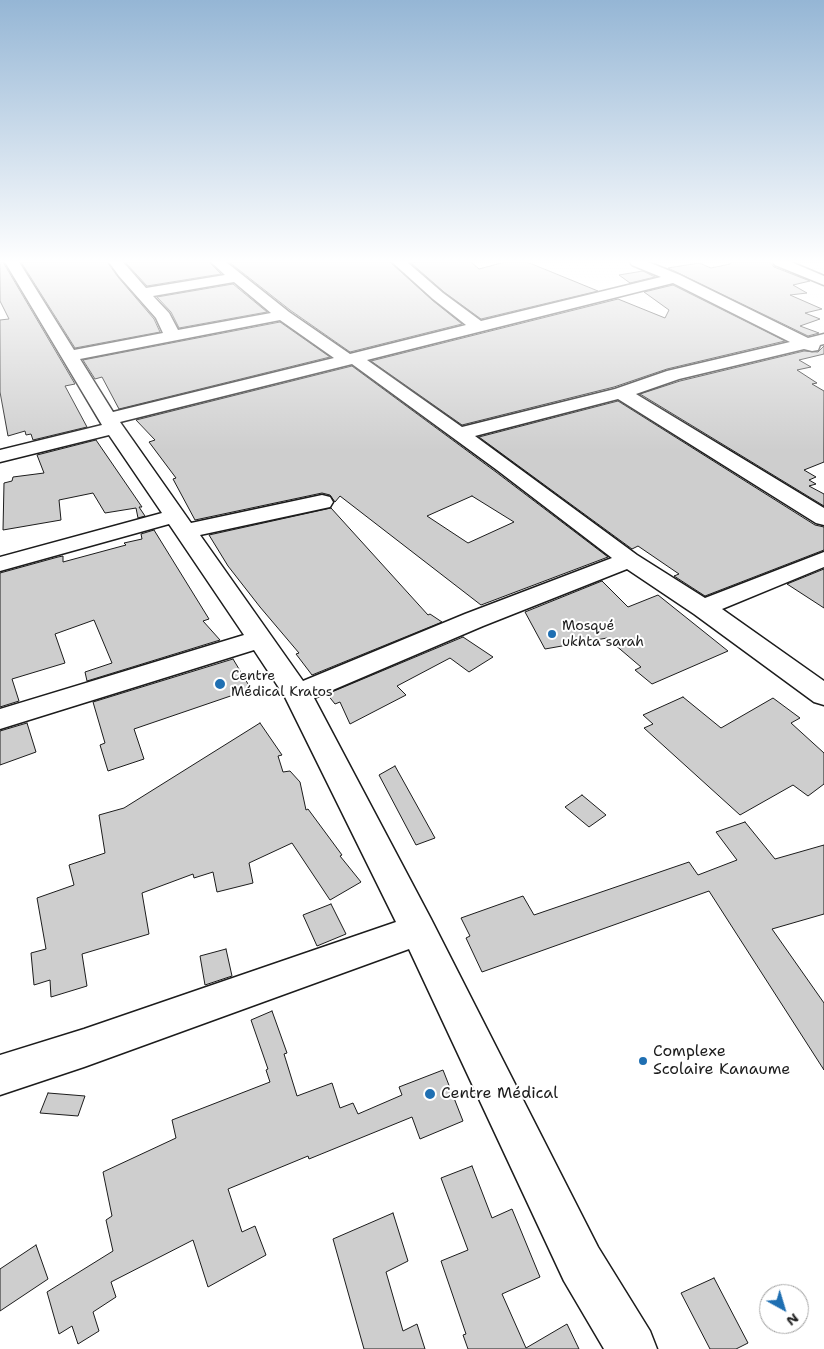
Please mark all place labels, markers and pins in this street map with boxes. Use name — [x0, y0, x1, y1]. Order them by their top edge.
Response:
place label: Mosqué ukhta sarah — [562, 618, 644, 650]
marker: Mosqué ukhta sarah — [546, 628, 558, 640]
place label: Centre Médical Kratos — [231, 668, 333, 700]
marker: Centre Médical Kratos — [213, 677, 227, 691]
place label: Complexe Scolaire Kanaume — [653, 1042, 790, 1080]
marker: Complexe Scolaire Kanaume — [637, 1055, 649, 1067]
place label: Centre Médical — [441, 1084, 558, 1104]
marker: Centre Médical — [423, 1087, 437, 1101]

